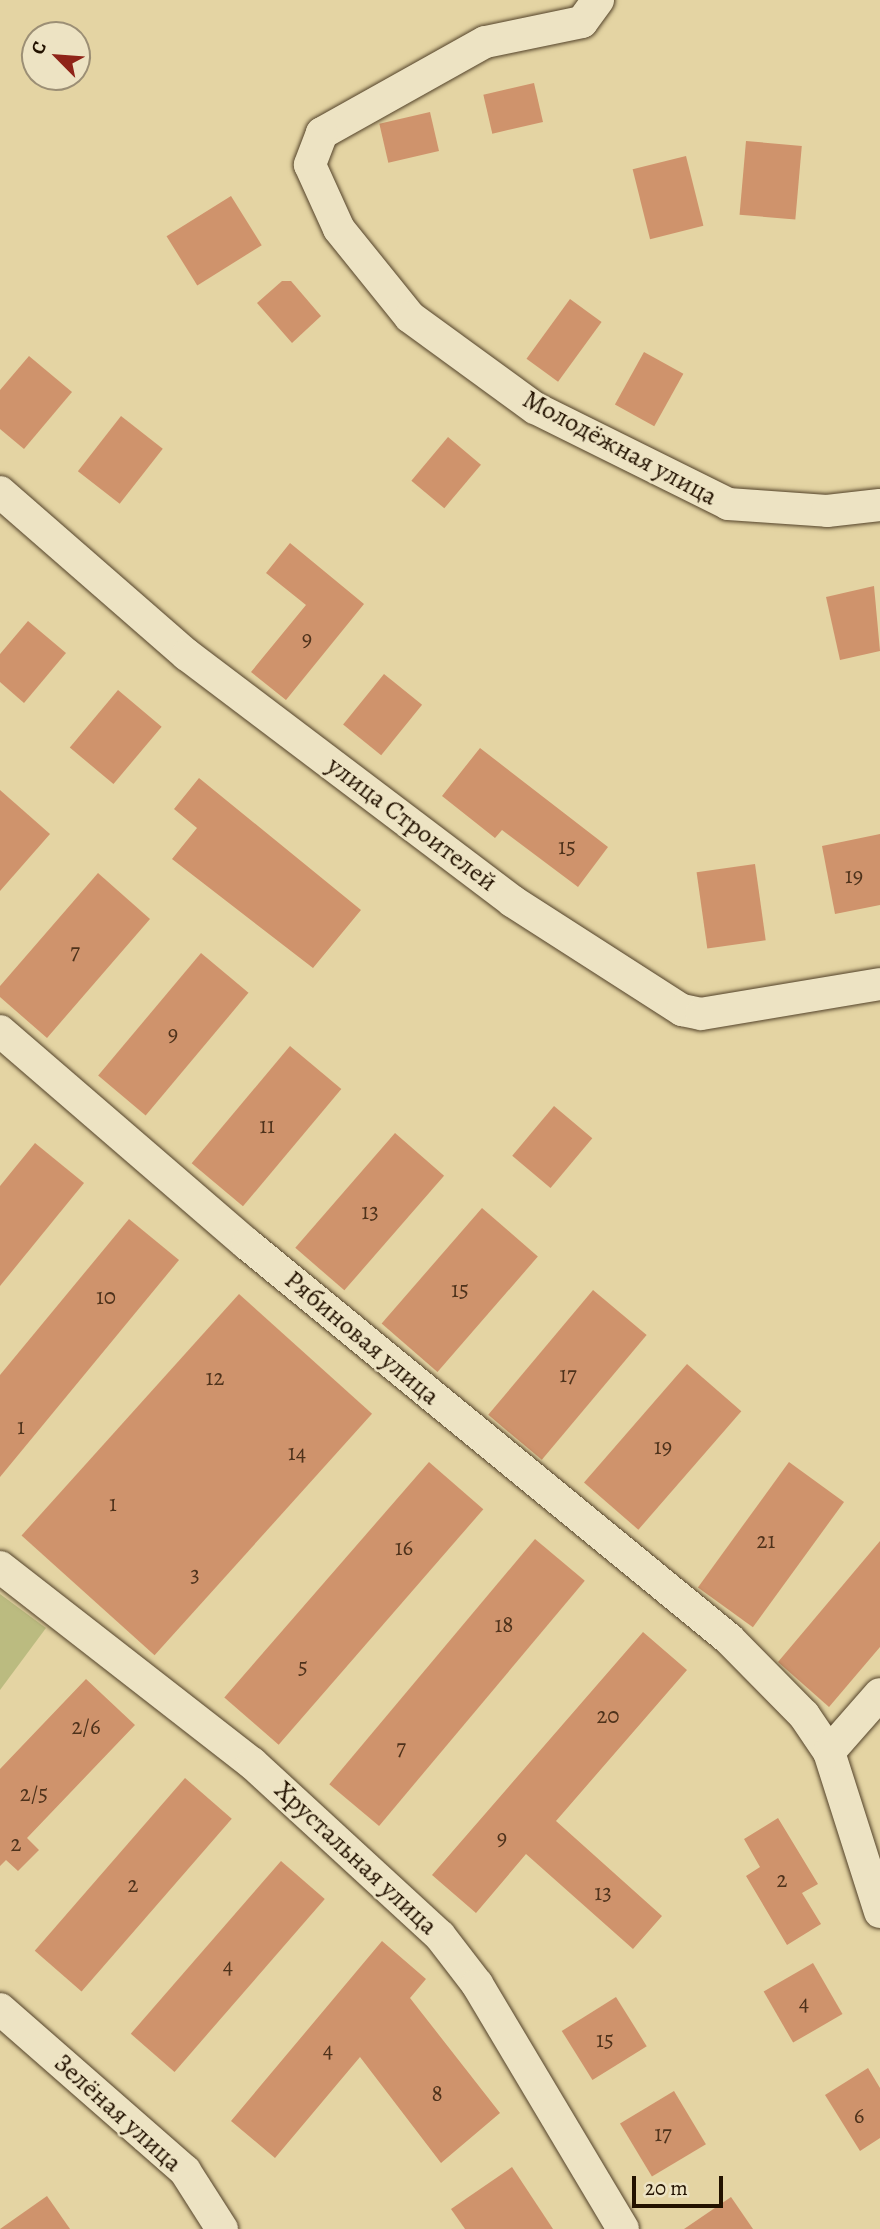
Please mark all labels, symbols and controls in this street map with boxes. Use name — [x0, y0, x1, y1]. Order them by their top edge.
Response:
north arrow — [21, 21, 91, 91]
text: С — [25, 37, 53, 59]
street label: Молодёжная улица — [517, 384, 723, 512]
house number: 9 — [302, 625, 312, 653]
street label: улица Строителей — [321, 750, 503, 898]
house number: 15 — [558, 833, 576, 861]
house number: 19 — [845, 862, 863, 890]
house number: 7 — [70, 938, 80, 966]
house number: 9 — [168, 1020, 178, 1048]
house number: 11 — [259, 1112, 275, 1140]
house number: 13 — [361, 1198, 379, 1226]
street label: Рябиновая улица — [278, 1264, 446, 1412]
house number: 15 — [451, 1276, 469, 1304]
house number: 10 — [96, 1283, 116, 1311]
house number: 17 — [559, 1361, 577, 1389]
house number: 12 — [206, 1364, 224, 1392]
house number: 1 — [17, 1413, 25, 1441]
house number: 19 — [654, 1433, 672, 1461]
house number: 14 — [288, 1439, 306, 1467]
house number: 1 — [109, 1490, 117, 1518]
house number: 21 — [757, 1527, 775, 1555]
house number: 16 — [395, 1534, 413, 1562]
house number: 3 — [190, 1561, 200, 1589]
house number: 18 — [494, 1611, 514, 1639]
house number: 5 — [298, 1653, 308, 1681]
house number: 20 — [596, 1702, 620, 1730]
house number: 2/6 — [71, 1713, 101, 1741]
house number: 7 — [396, 1734, 406, 1762]
street label: Хрустальная улица — [268, 1774, 444, 1942]
house number: 2/5 — [20, 1780, 48, 1808]
house number: 9 — [497, 1824, 507, 1852]
house number: 2 — [11, 1830, 21, 1858]
house number: 2 — [777, 1866, 787, 1894]
house number: 2 — [128, 1871, 138, 1899]
house number: 13 — [594, 1879, 612, 1907]
house number: 4 — [223, 1952, 233, 1980]
house number: 4 — [799, 1989, 809, 2017]
house number: 15 — [596, 2026, 614, 2054]
house number: 4 — [323, 2036, 333, 2064]
street label: Зелёная улица — [48, 2047, 188, 2179]
house number: 8 — [431, 2080, 443, 2108]
house number: 6 — [854, 2102, 864, 2130]
house number: 17 — [654, 2120, 672, 2148]
scale bar — [635, 2162, 726, 2206]
text: 20 m — [645, 2174, 688, 2202]

